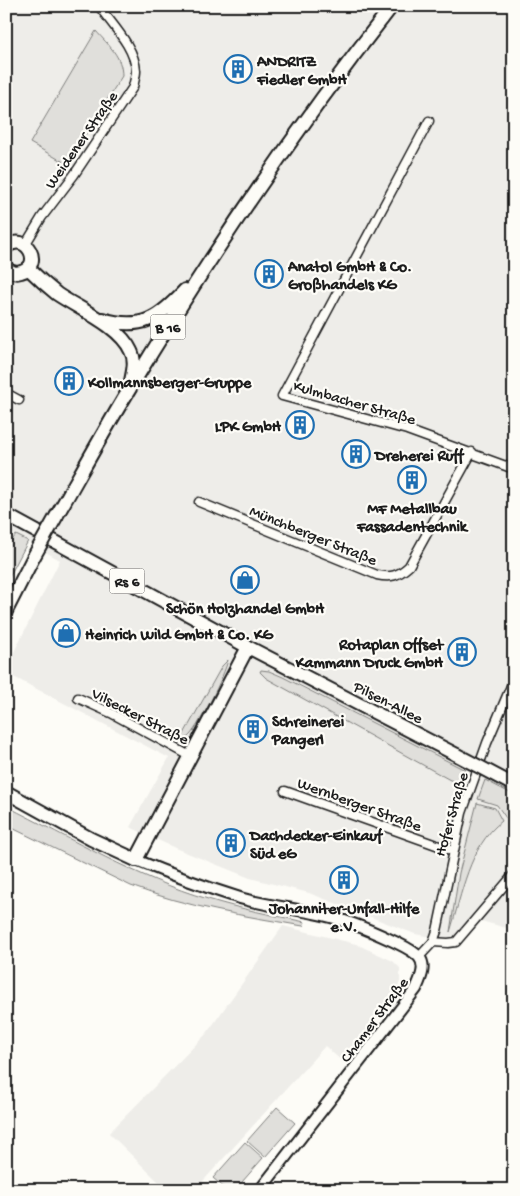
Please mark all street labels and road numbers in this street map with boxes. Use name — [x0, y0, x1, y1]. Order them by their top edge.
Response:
street label: Weidener Straße — [42, 88, 124, 193]
road number: B 16 — [150, 314, 186, 340]
street label: Kulmbacher Straße — [290, 378, 418, 431]
street label: Münchberger Straße — [246, 503, 380, 572]
road number: Rs 6 — [110, 568, 144, 594]
street label: Pilsen-Allee — [349, 678, 426, 730]
street label: Vilsecker Straße — [87, 685, 192, 751]
street label: Hofer Straße — [432, 770, 475, 859]
street label: Wernberger Straße — [294, 775, 424, 838]
street label: Chamer Straße — [338, 974, 414, 1067]

